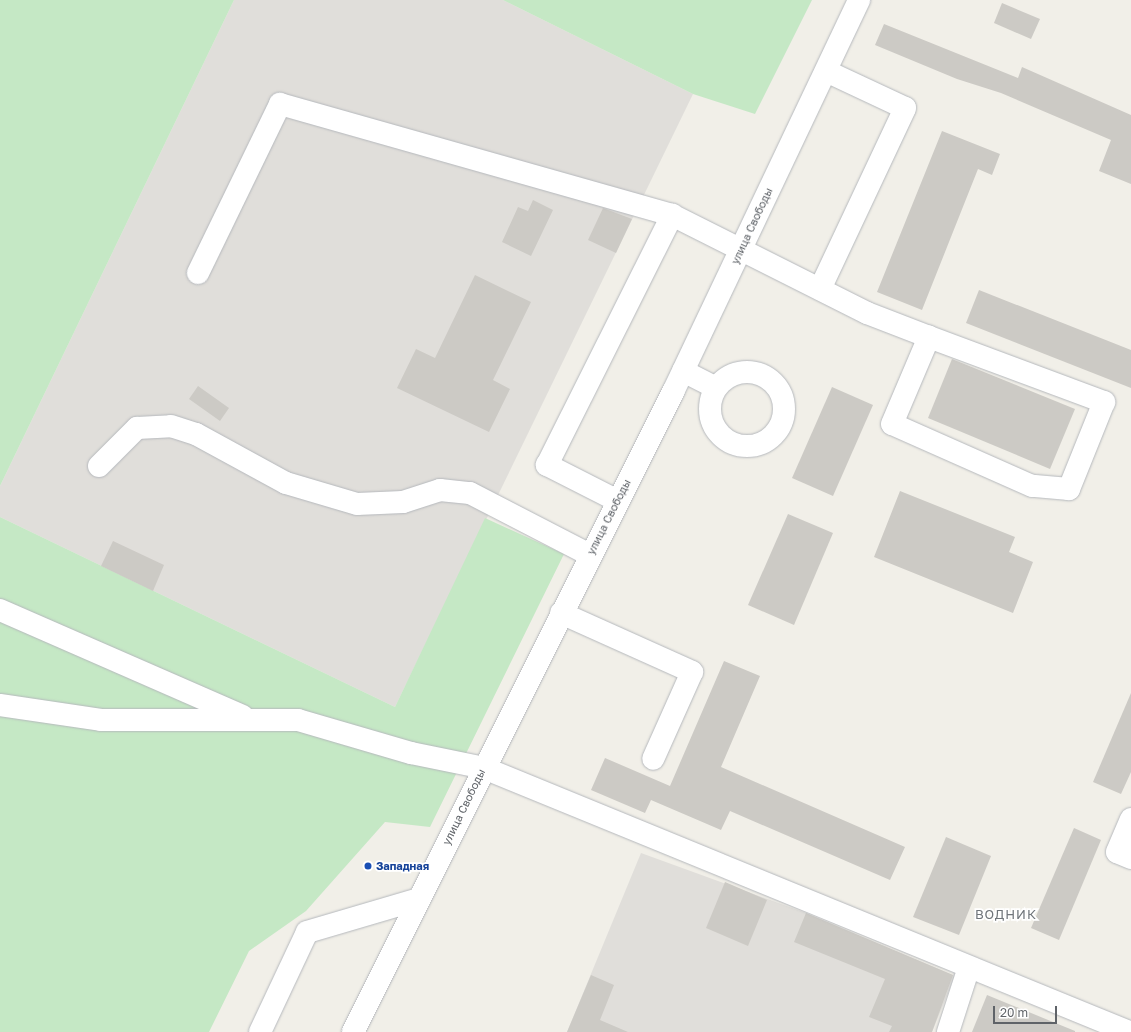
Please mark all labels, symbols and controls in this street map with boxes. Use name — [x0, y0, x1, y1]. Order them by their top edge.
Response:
street label: улица Свободы — [728, 186, 776, 266]
street label: улица Свободы — [584, 477, 634, 557]
street label: улица Свободы — [440, 767, 488, 847]
place label: Западная — [376, 859, 429, 873]
marker: Западная — [363, 861, 373, 871]
district label: ВОДНИК — [975, 906, 1037, 922]
scale bar — [995, 998, 1059, 1024]
text: 20 m — [1000, 1005, 1028, 1020]

